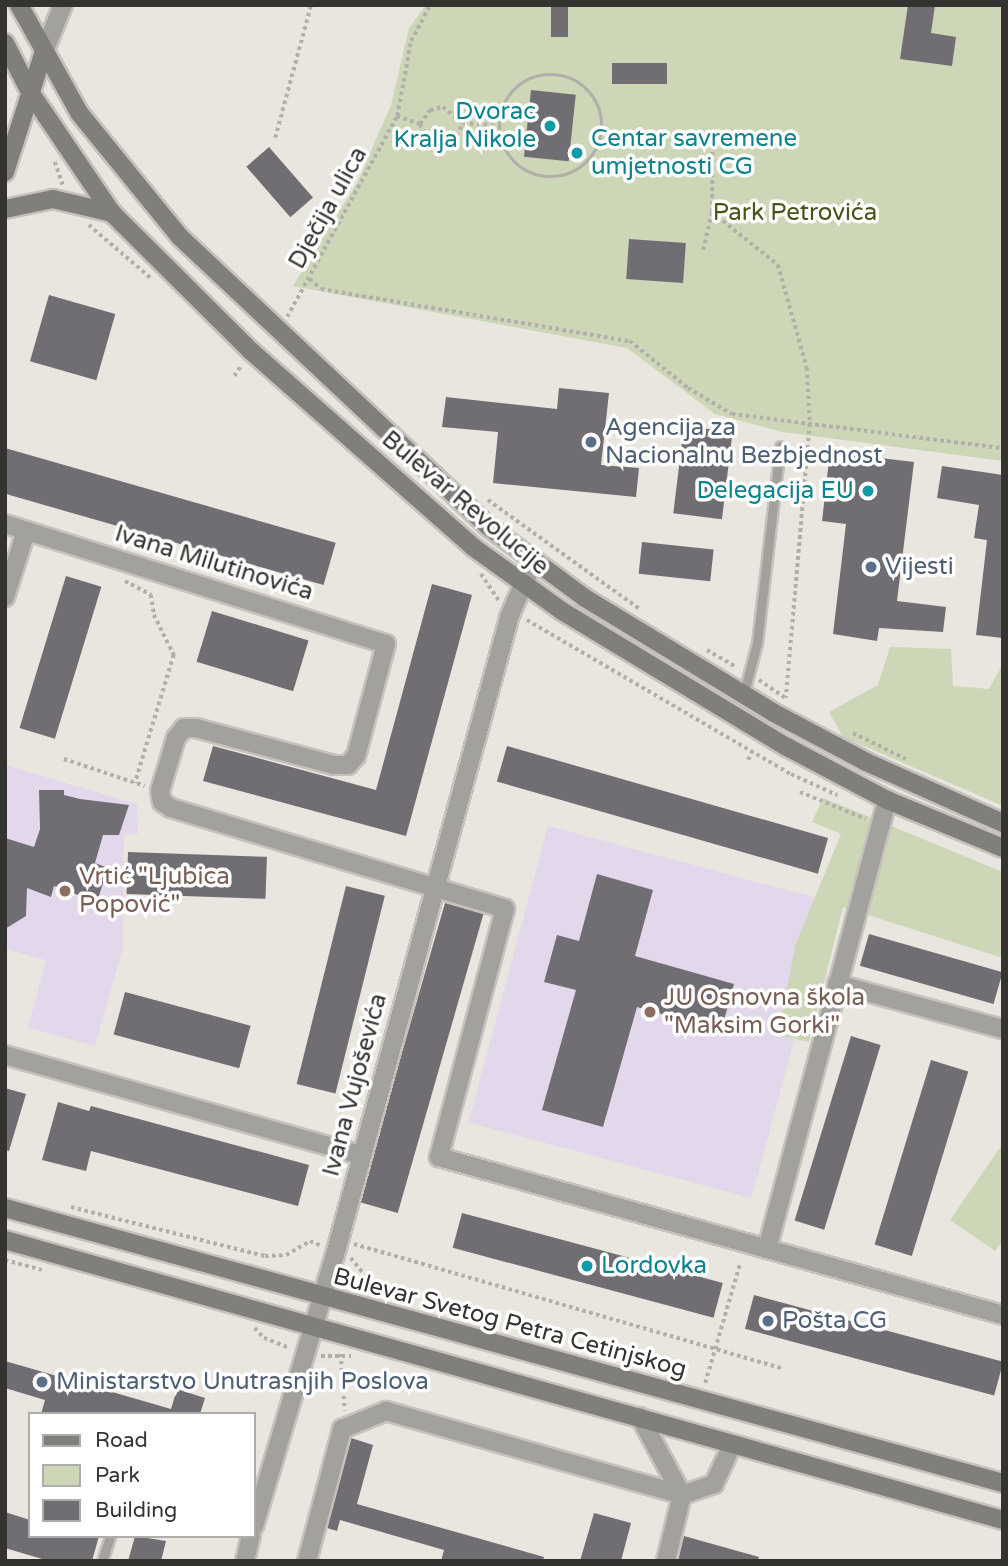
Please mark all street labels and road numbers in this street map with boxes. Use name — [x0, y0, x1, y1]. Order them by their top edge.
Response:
street label: Dječija ulica — [283, 142, 373, 274]
street label: Bulevar Revolucije — [376, 425, 554, 581]
street label: Ivana Milutinovića — [111, 519, 317, 607]
street label: Ivana Vujoševića — [317, 990, 393, 1180]
street label: Bulevar Svetog Petra Cetinjskog — [330, 1262, 690, 1384]

